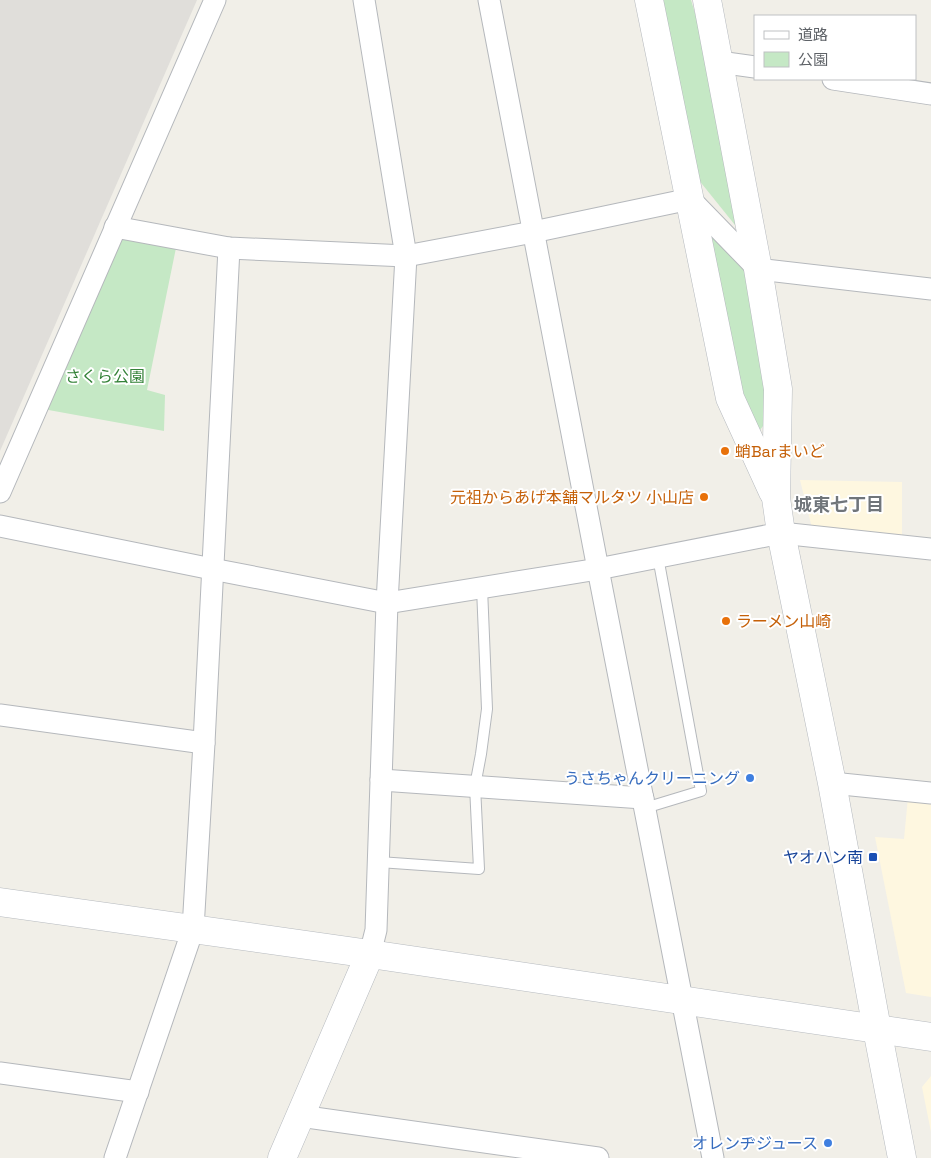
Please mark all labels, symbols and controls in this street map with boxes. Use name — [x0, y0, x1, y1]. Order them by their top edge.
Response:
legend — [754, 15, 916, 80]
text: 道路 — [798, 25, 828, 44]
text: 公園 — [798, 50, 828, 69]
park label: さくら公園 — [65, 366, 145, 387]
place label: 蛸Barまいど — [735, 441, 825, 462]
marker: 蛸Barまいど — [719, 445, 731, 457]
place label: 元祖からあげ本舗マルタツ 小山店 — [450, 487, 694, 508]
marker: 元祖からあげ本舗マルタツ 小山店 — [698, 491, 710, 503]
district label: 城東七丁目 — [794, 493, 884, 516]
place label: ラーメン山崎 — [736, 611, 831, 632]
marker: ラーメン山崎 — [720, 615, 732, 627]
place label: うさちゃんクリーニング — [564, 768, 740, 789]
marker: うさちゃんクリーニング — [744, 772, 756, 784]
place label: ヤオハン南 — [783, 847, 863, 868]
marker: ヤオハン南 — [867, 851, 879, 863]
place label: オレンヂジュース — [692, 1133, 818, 1154]
marker: オレンヂジュース — [822, 1137, 834, 1149]

